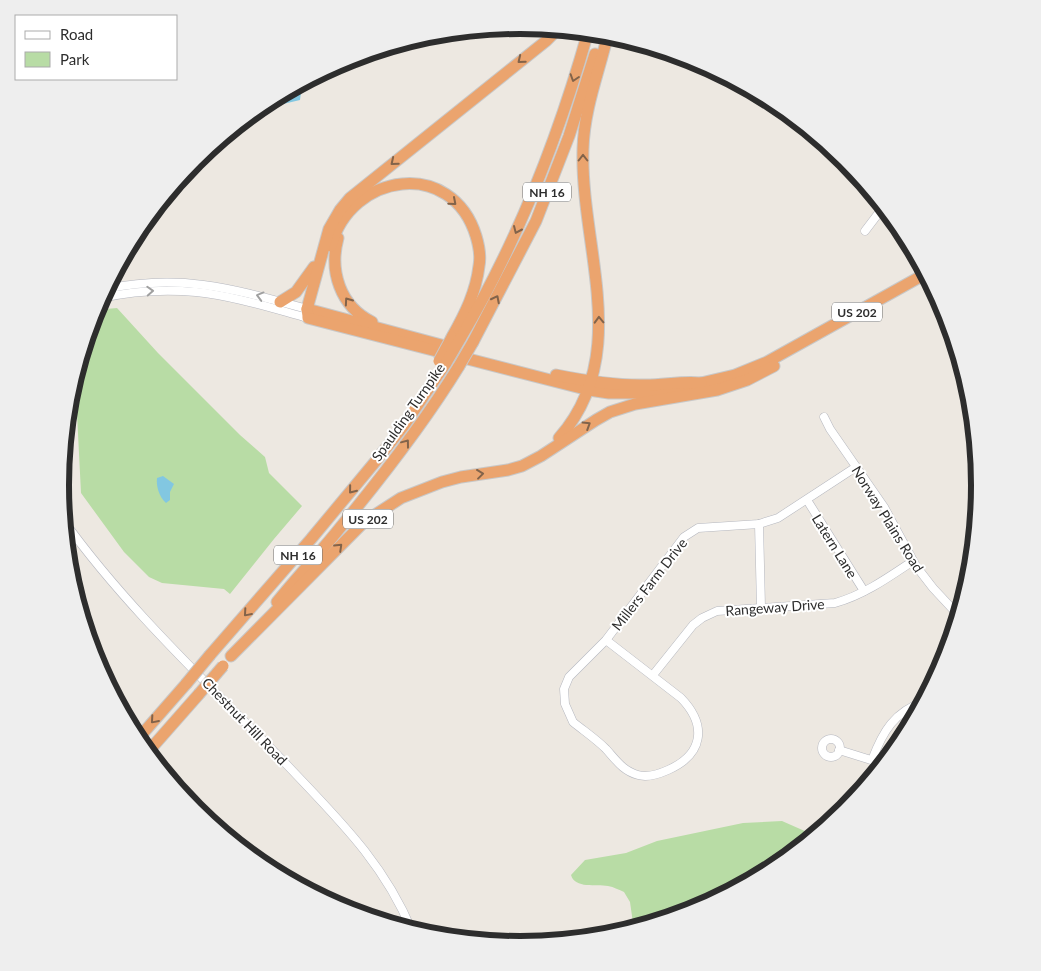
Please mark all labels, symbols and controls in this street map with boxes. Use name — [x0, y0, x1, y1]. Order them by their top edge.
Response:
legend — [15, 15, 178, 80]
text: Road — [60, 25, 93, 43]
text: Park — [60, 50, 90, 68]
one-way arrow — [518, 55, 527, 63]
one-way arrow — [570, 74, 580, 82]
one-way arrow — [578, 154, 588, 162]
one-way arrow — [391, 156, 400, 164]
road number: NH 16 — [523, 182, 571, 202]
one-way arrow — [448, 196, 457, 205]
one-way arrow — [512, 225, 523, 234]
one-way arrow — [146, 286, 154, 296]
one-way arrow — [256, 292, 264, 302]
one-way arrow — [490, 295, 500, 304]
one-way arrow — [345, 298, 354, 307]
road number: US 202 — [832, 302, 882, 322]
one-way arrow — [594, 316, 604, 324]
street label: Spaulding Turnpike — [368, 360, 448, 464]
one-way arrow — [581, 422, 590, 432]
one-way arrow — [400, 440, 408, 449]
street label: Norway Plains Road — [848, 463, 928, 575]
one-way arrow — [476, 470, 485, 480]
one-way arrow — [350, 484, 358, 493]
road number: US 202 — [343, 509, 393, 528]
street label: Latern Lane — [809, 511, 861, 581]
street label: Millers Farm Drive — [608, 534, 690, 634]
one-way arrow — [333, 544, 342, 553]
road number: NH 16 — [274, 546, 322, 564]
street label: Rangeway Drive — [725, 595, 825, 619]
one-way arrow — [243, 608, 252, 617]
street label: Chestnut Hill Road — [199, 674, 291, 768]
one-way arrow — [151, 715, 160, 724]

